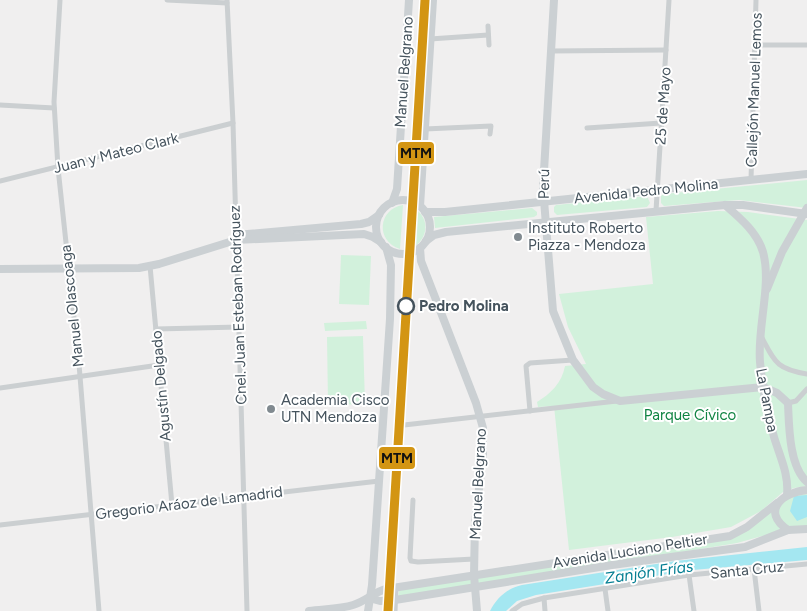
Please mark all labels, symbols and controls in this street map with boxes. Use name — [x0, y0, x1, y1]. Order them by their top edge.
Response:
street label: Callejón Manuel Lemos — [742, 12, 766, 168]
street label: Manuel Belgrano — [391, 15, 417, 128]
street label: 25 de Mayo — [651, 66, 675, 146]
street label: Juan y Mateo Clark — [52, 129, 181, 177]
line badge: MTM — [397, 141, 435, 165]
text: MTM — [400, 145, 432, 162]
street label: Perú — [535, 169, 553, 199]
street label: Avenida Pedro Molina — [573, 174, 719, 208]
street label: Cnel. Juan Esteban Rodríguez — [226, 205, 250, 405]
place label: Instituto Roberto Piazza - Mendoza — [528, 219, 646, 254]
marker: Instituto Roberto Piazza - Mendoza — [512, 231, 524, 243]
street label: Manuel Olascoaga — [57, 244, 87, 368]
marker: Pedro Molina — [397, 297, 415, 315]
place label: Pedro Molina — [419, 297, 509, 315]
street label: Agustín Delgado — [147, 330, 175, 442]
street label: La Pampa — [752, 367, 782, 433]
place label: Academia Cisco UTN Mendoza — [281, 391, 390, 426]
marker: Academia Cisco UTN Mendoza — [265, 403, 277, 415]
park label: Parque Cívico — [644, 406, 737, 424]
street label: Manuel Belgrano — [466, 428, 490, 540]
line badge: MTM — [378, 446, 416, 470]
text: MTM — [381, 450, 413, 467]
street label: Gregorio Aráoz de Lamadrid — [94, 483, 284, 523]
street label: Avenida Luciano Peltier — [551, 530, 709, 572]
water label: Zanjón Frías — [603, 556, 695, 588]
street label: Santa Cruz — [709, 557, 785, 583]

